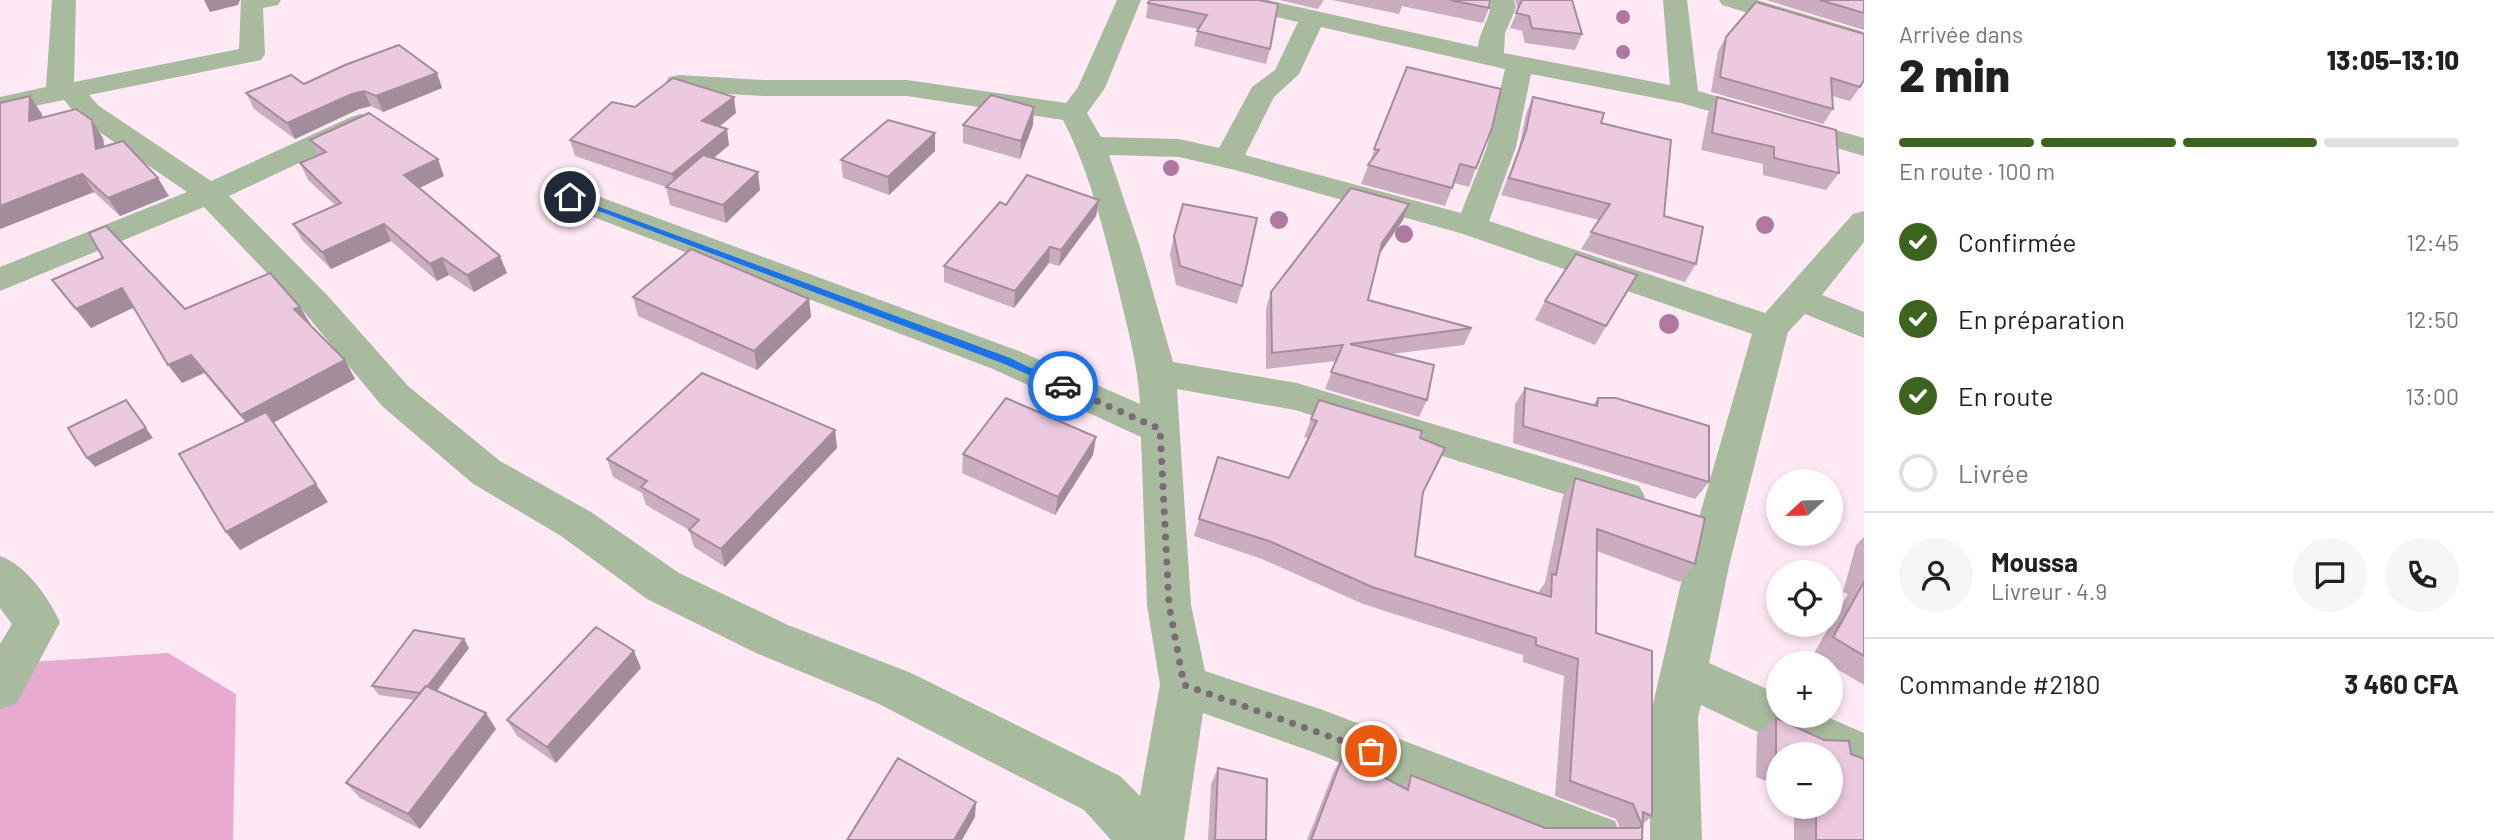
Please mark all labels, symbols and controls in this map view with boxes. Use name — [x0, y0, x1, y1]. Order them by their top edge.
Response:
text: Arrivée dans — [1899, 20, 2023, 48]
text: 13:05–13:10 — [2327, 44, 2459, 75]
text: 2 min — [1899, 46, 2010, 101]
text: En route · 100 m — [1899, 157, 2055, 185]
pin — [540, 167, 600, 227]
icon: home — [551, 178, 589, 216]
icon: check — [1899, 223, 1937, 261]
text: Confirmée — [1958, 226, 2076, 257]
text: 12:45 — [2406, 228, 2459, 256]
icon: check — [1899, 300, 1937, 338]
text: En préparation — [1958, 303, 2125, 334]
text: 12:50 — [2406, 305, 2459, 333]
courier — [1028, 351, 1098, 421]
icon: car — [1044, 367, 1082, 405]
icon: check — [1899, 377, 1937, 415]
text: En route — [1958, 380, 2053, 411]
text: 13:00 — [2405, 382, 2459, 410]
text: Livrée — [1958, 457, 2029, 488]
north arrow — [1766, 469, 1843, 546]
map controls — [1766, 469, 1843, 819]
button: person — [1899, 538, 1973, 612]
button: chat — [2293, 538, 2367, 612]
button: phone — [2385, 538, 2459, 612]
text: Moussa — [1991, 546, 2078, 577]
button: locate — [1766, 560, 1843, 637]
text: Livreur · 4.9 — [1991, 577, 2107, 605]
button: + — [1766, 651, 1843, 728]
text: Commande #2180 — [1899, 668, 2100, 699]
text: 3 460 CFA — [2344, 668, 2459, 699]
pin — [1341, 721, 1401, 781]
icon: bag — [1352, 732, 1390, 770]
button: − — [1766, 742, 1843, 819]

